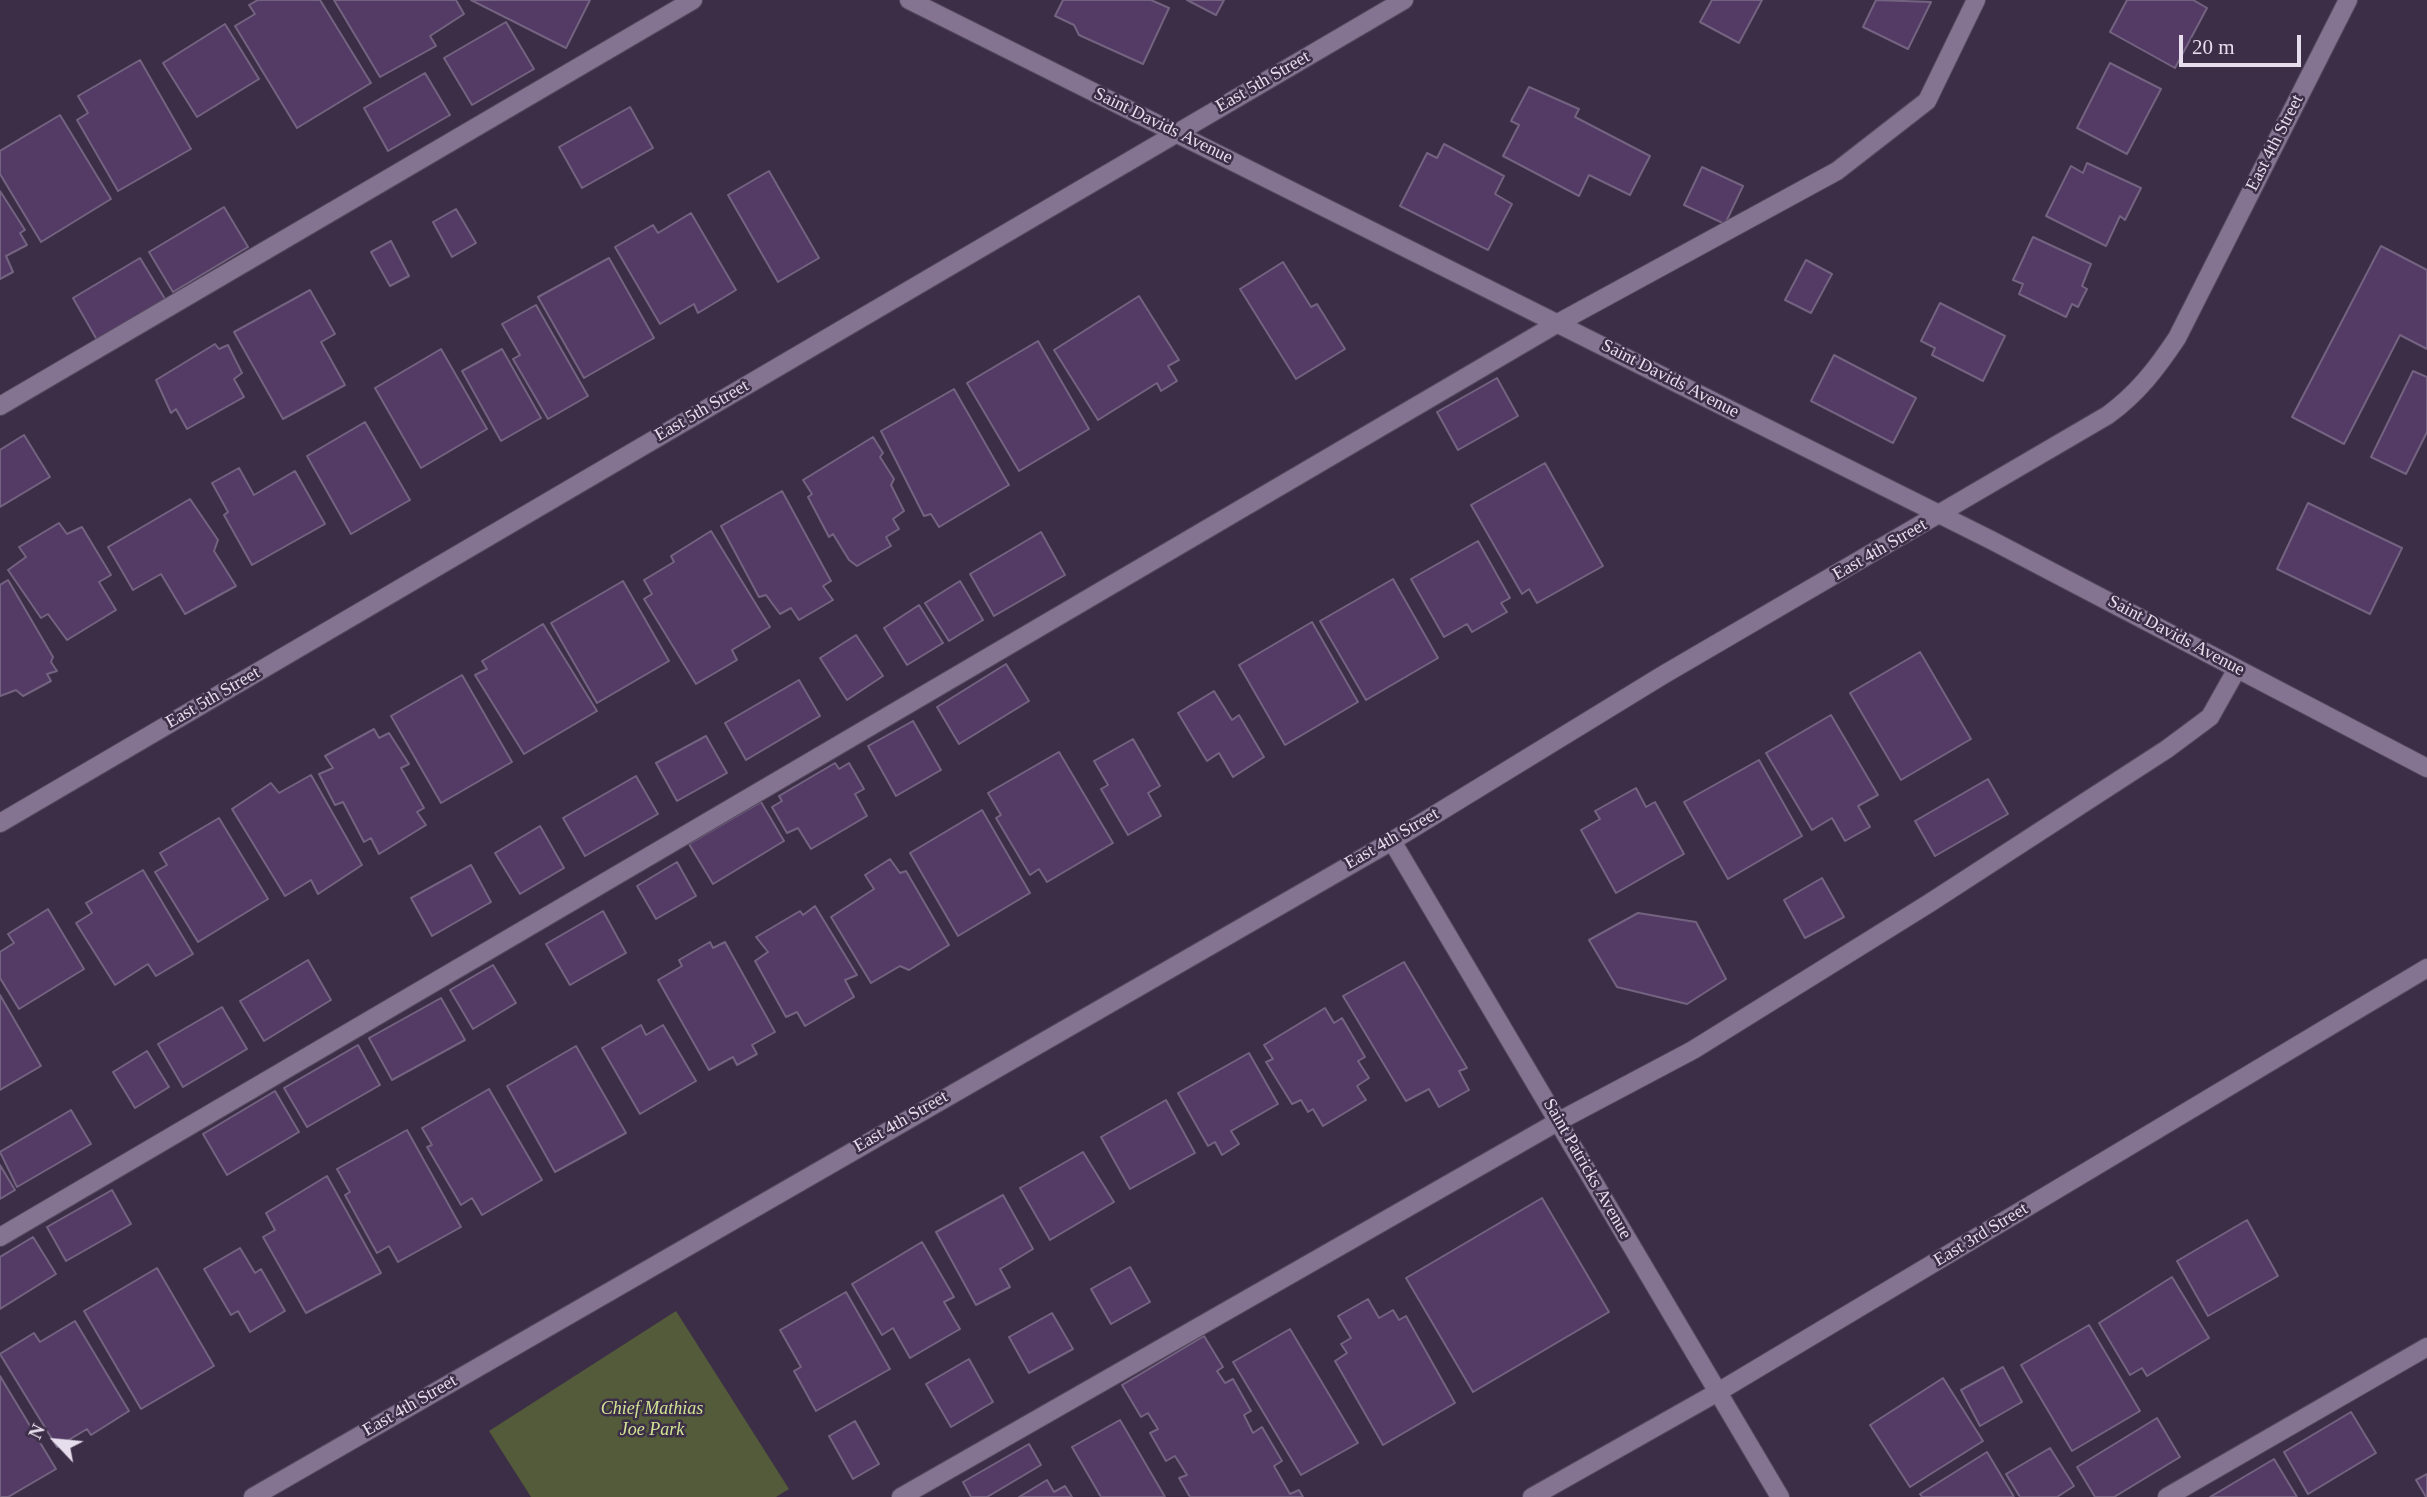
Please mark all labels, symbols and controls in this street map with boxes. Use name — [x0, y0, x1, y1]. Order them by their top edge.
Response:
scale bar — [2182, 21, 2304, 65]
text: 20 m — [2192, 35, 2235, 59]
street label: East 5th Street — [1212, 46, 1314, 118]
street label: Saint Davids Avenue — [1090, 83, 1236, 169]
street label: East 4th Street — [2242, 91, 2308, 195]
street label: Saint Davids Avenue — [1598, 335, 1742, 423]
street label: East 5th Street — [651, 375, 753, 447]
street label: East 4th Street — [1829, 514, 1931, 586]
street label: Saint Davids Avenue — [2104, 591, 2248, 681]
street label: East 5th Street — [162, 662, 264, 734]
street label: East 4th Street — [1341, 803, 1443, 875]
street label: East 4th Street — [850, 1086, 952, 1158]
street label: Saint Patricks Avenue — [1538, 1095, 1636, 1243]
street label: East 3rd Street — [1930, 1198, 2032, 1272]
street label: East 4th Street — [359, 1370, 461, 1442]
park label: Chief Mathias Joe Park — [601, 1398, 703, 1440]
north arrow — [21, 1406, 91, 1476]
text: N — [24, 1421, 49, 1442]

